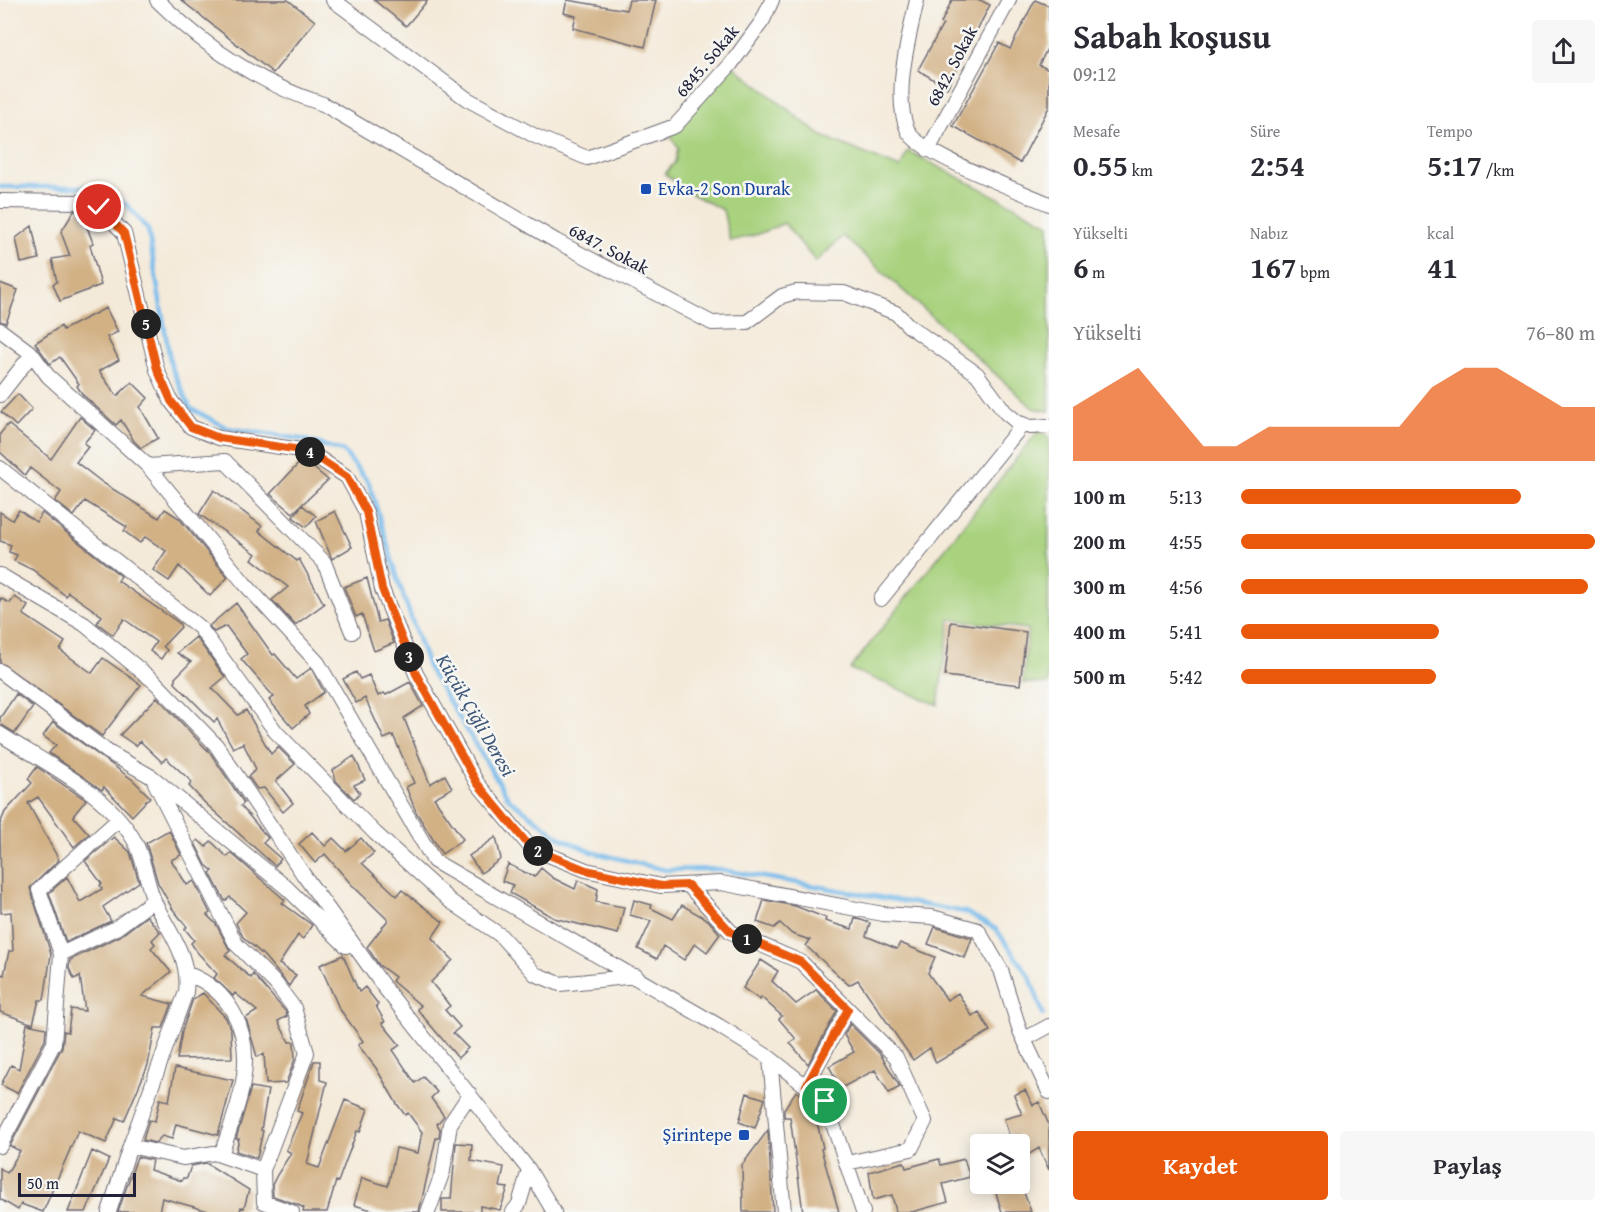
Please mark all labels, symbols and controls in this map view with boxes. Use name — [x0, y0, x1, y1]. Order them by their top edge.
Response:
text: Sabah koşusu — [1073, 12, 1271, 60]
street label: 6845. Sokak — [668, 18, 746, 103]
street label: 6842. Sokak — [919, 20, 984, 111]
button: share — [1532, 20, 1595, 83]
text: 09:12 — [1073, 59, 1116, 88]
text: Mesafe — [1073, 119, 1120, 143]
text: Süre — [1250, 119, 1280, 143]
text: Tempo — [1427, 119, 1473, 143]
text: 0.55 — [1073, 143, 1128, 187]
text: 2:54 — [1250, 143, 1305, 187]
text: 5:17 — [1427, 143, 1482, 187]
text: km — [1128, 158, 1153, 182]
text: /km — [1482, 158, 1514, 182]
place label: Evka-2 Son Durak — [658, 175, 791, 202]
pin — [73, 181, 124, 232]
marker: Evka-2 Son Durak — [639, 182, 653, 196]
icon: check — [82, 190, 115, 223]
street label: 6847. Sokak — [564, 216, 655, 281]
text: Yükselti — [1073, 221, 1128, 245]
text: Nabız — [1250, 221, 1288, 245]
text: kcal — [1427, 221, 1454, 245]
text: 6 — [1073, 245, 1089, 289]
text: 167 — [1250, 245, 1297, 289]
text: 41 — [1427, 245, 1458, 289]
text: m — [1089, 260, 1105, 284]
text: bpm — [1297, 260, 1330, 284]
pin: 5 — [131, 309, 161, 339]
text: 5 — [142, 312, 150, 336]
text: Yükselti — [1073, 318, 1142, 347]
text: 76–80 m — [1526, 318, 1595, 347]
pin: 4 — [295, 437, 325, 467]
text: 4 — [306, 440, 314, 464]
text: 100 m — [1073, 482, 1126, 511]
text: 5:13 — [1169, 482, 1203, 511]
text: 200 m — [1073, 527, 1126, 556]
text: 4:55 — [1169, 527, 1203, 556]
text: 300 m — [1073, 572, 1126, 601]
text: 4:56 — [1169, 572, 1203, 601]
text: 400 m — [1073, 617, 1126, 646]
text: 5:41 — [1169, 617, 1203, 646]
pin: 3 — [394, 642, 424, 672]
text: 3 — [405, 645, 413, 669]
water label: Küçük Çiğli Deresi — [429, 647, 523, 782]
text: 500 m — [1073, 662, 1126, 691]
text: 5:42 — [1169, 662, 1203, 691]
pin: 2 — [523, 836, 553, 866]
text: 2 — [534, 839, 542, 863]
pin: 1 — [732, 924, 762, 954]
text: 1 — [743, 927, 751, 951]
pin — [799, 1075, 850, 1126]
icon: arrive — [808, 1084, 841, 1117]
place label: Şirintepe — [663, 1121, 732, 1148]
marker: Şirintepe — [737, 1128, 751, 1142]
button: Kaydet — [1073, 1131, 1328, 1200]
button: Paylaş — [1340, 1131, 1595, 1200]
map controls — [970, 1134, 1030, 1194]
button: layers — [970, 1134, 1030, 1194]
scale bar — [18, 1170, 136, 1198]
text: 50 m — [27, 1171, 59, 1195]

